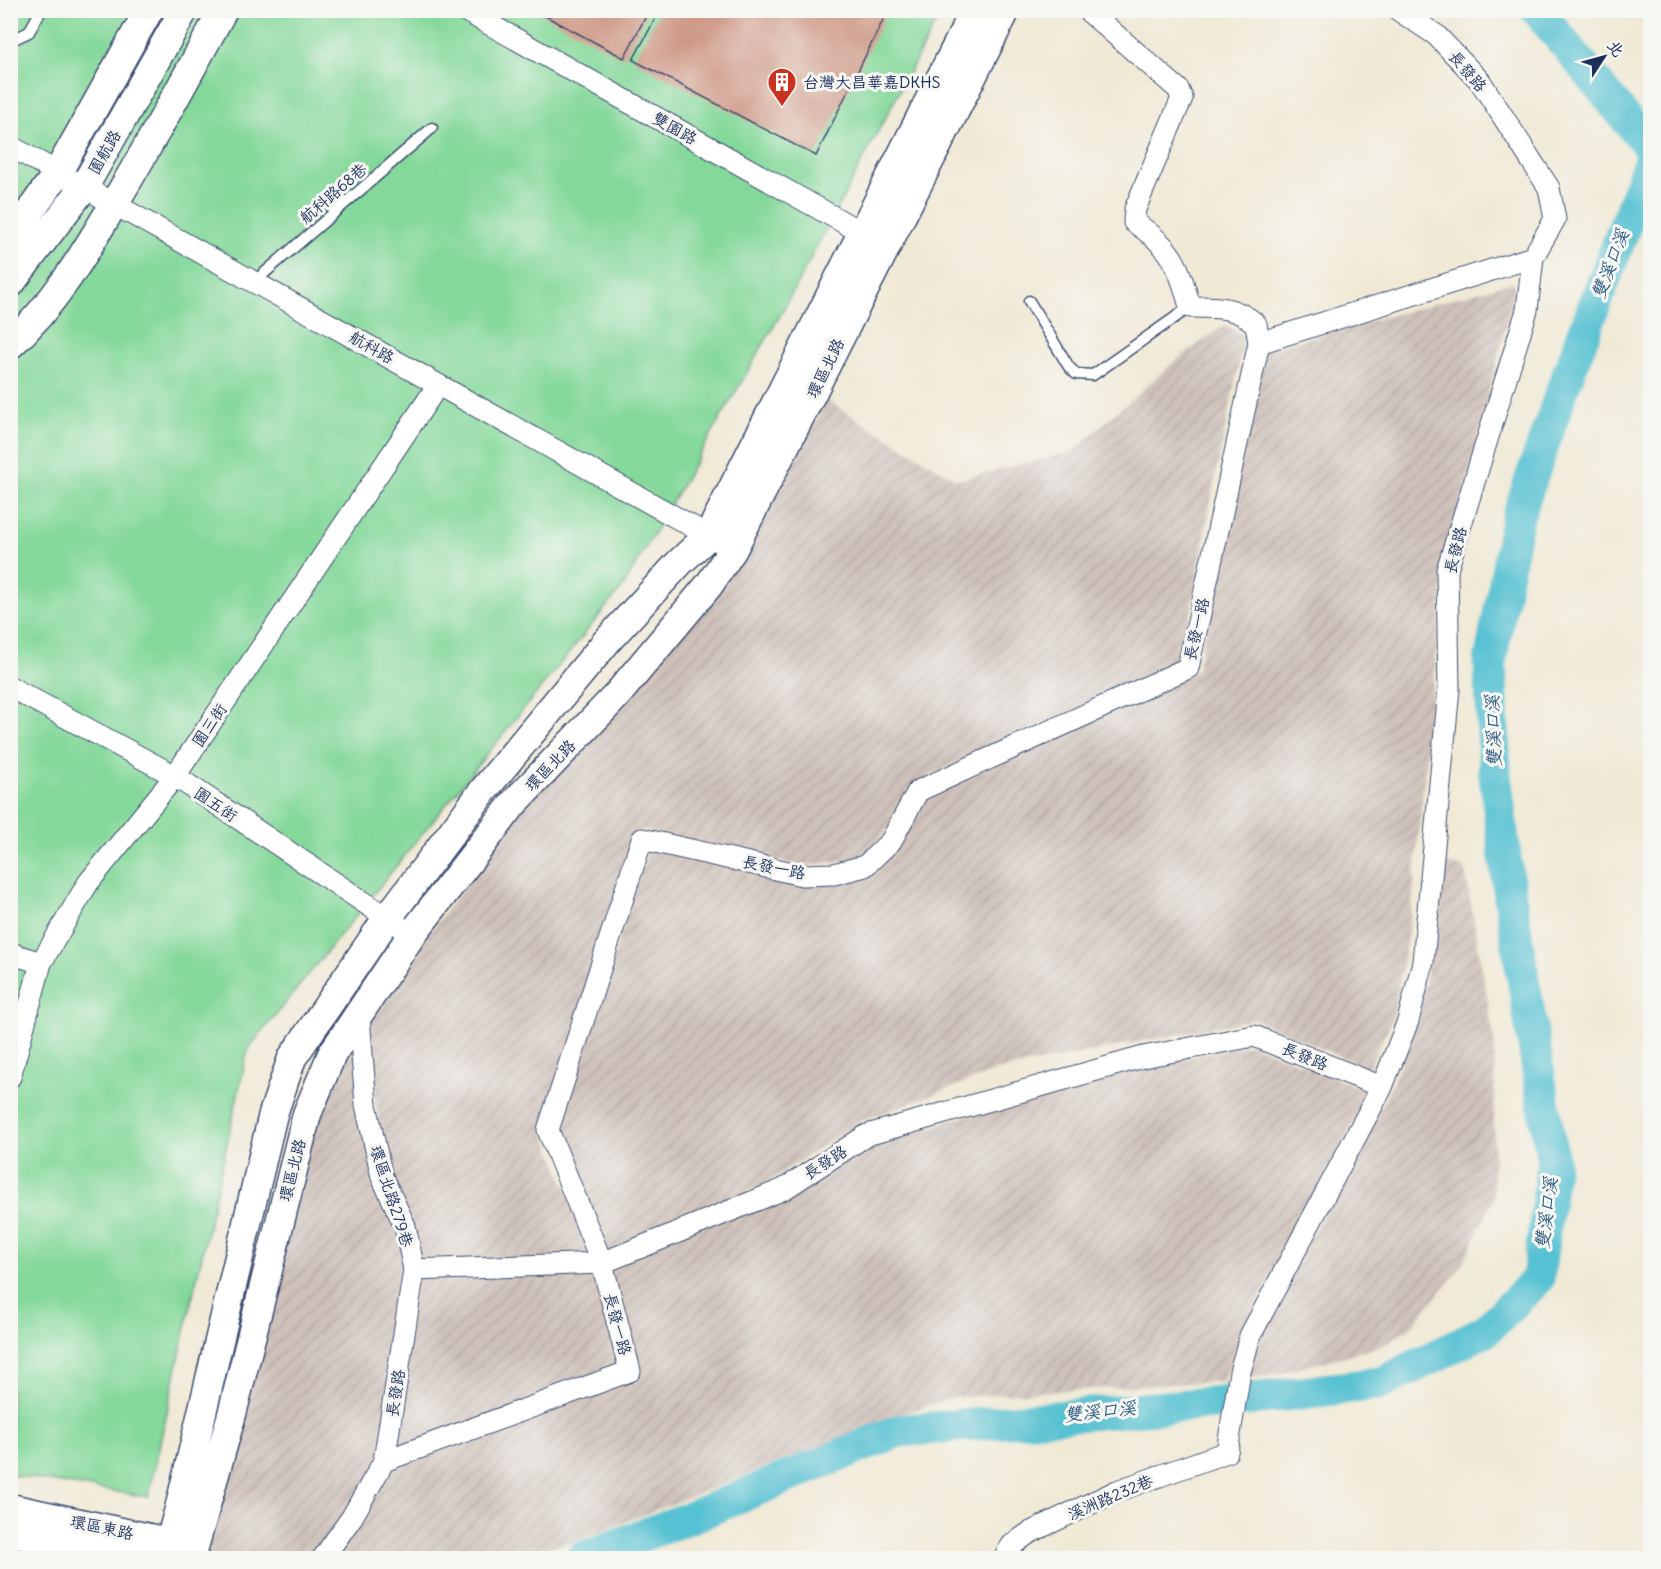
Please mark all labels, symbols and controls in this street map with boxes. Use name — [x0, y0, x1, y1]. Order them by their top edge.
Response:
north arrow — [1574, 27, 1634, 87]
text: 北 — [1603, 36, 1629, 61]
street label: 長發路 — [1445, 46, 1491, 96]
building icon: 台灣大昌華嘉DKHS — [766, 66, 798, 108]
place label: 台灣大昌華嘉DKHS — [803, 72, 941, 92]
street label: 雙園路 — [649, 108, 701, 148]
street label: 園航路 — [83, 126, 125, 178]
street label: 航科路68巷 — [295, 158, 371, 228]
water label: 雙溪口溪 — [1586, 225, 1634, 302]
street label: 航科路 — [346, 327, 398, 367]
street label: 環區北路 — [802, 335, 848, 401]
street label: 長發路 — [1439, 524, 1471, 576]
street label: 長發一路 — [1179, 596, 1213, 662]
water label: 雙溪口溪 — [1480, 694, 1506, 767]
street label: 園三街 — [187, 700, 231, 750]
street label: 環區北路 — [521, 735, 579, 795]
street label: 園五街 — [191, 782, 241, 826]
street label: 長發一路 — [741, 851, 807, 883]
street label: 長發路 — [1279, 1038, 1331, 1074]
street label: 環區北路 — [275, 1137, 309, 1203]
street label: 長發路 — [799, 1141, 851, 1183]
street label: 環區北路279巷 — [366, 1143, 418, 1249]
water label: 雙溪口溪 — [1530, 1175, 1562, 1250]
street label: 長發一路 — [600, 1290, 636, 1358]
street label: 長發路 — [381, 1368, 409, 1418]
water label: 雙溪口溪 — [1063, 1396, 1138, 1426]
street label: 溪洲路232巷 — [1064, 1470, 1156, 1524]
street label: 環區東路 — [69, 1511, 135, 1543]

